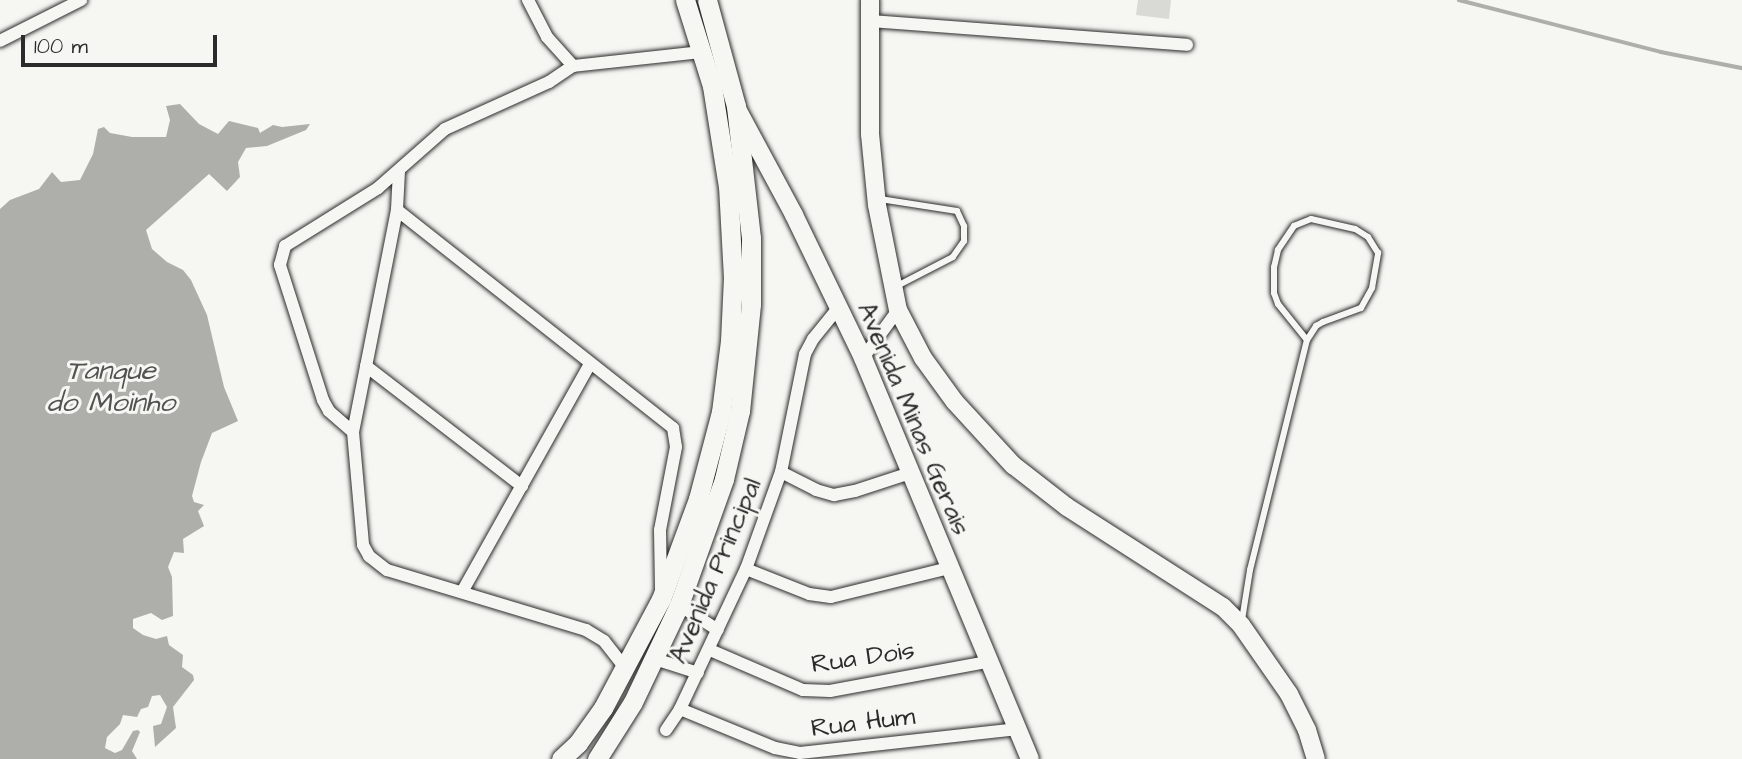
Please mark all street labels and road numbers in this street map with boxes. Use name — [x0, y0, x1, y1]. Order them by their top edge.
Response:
street label: Avenida Minas Gerais — [850, 298, 976, 540]
street label: Avenida Principal — [663, 474, 769, 668]
street label: Rua Dois — [809, 635, 917, 681]
street label: Rua Hum — [809, 701, 917, 745]

